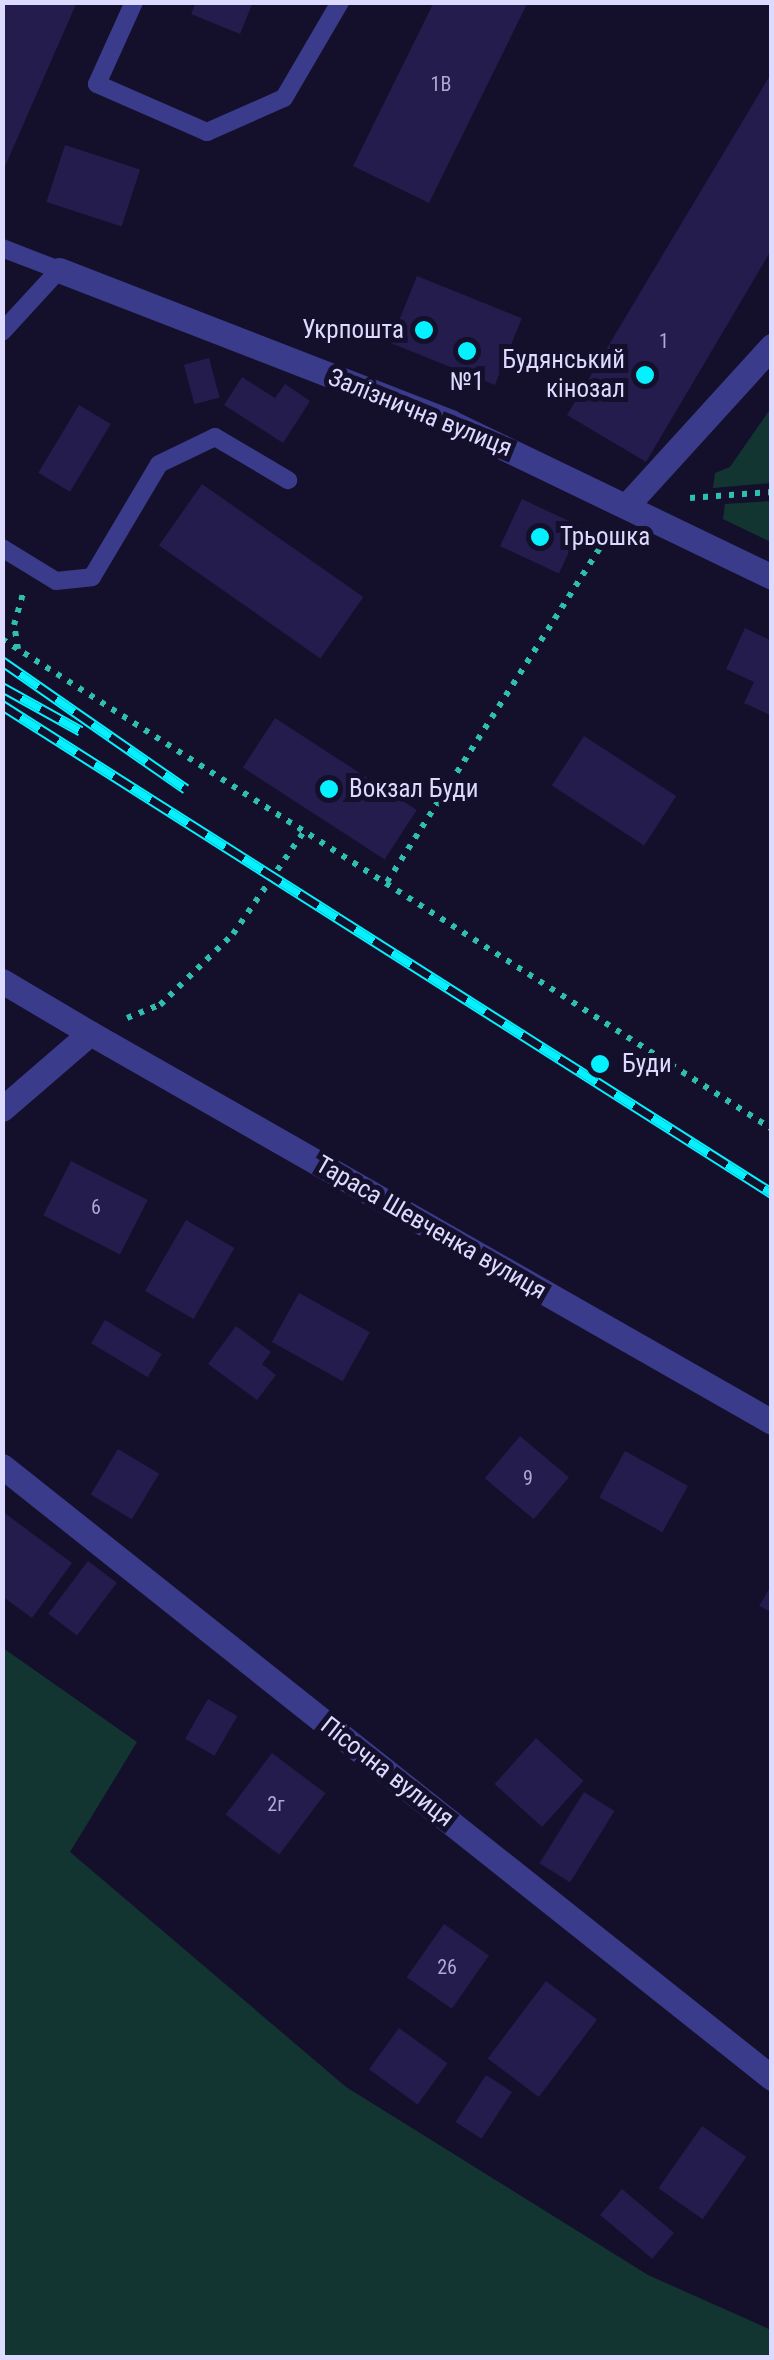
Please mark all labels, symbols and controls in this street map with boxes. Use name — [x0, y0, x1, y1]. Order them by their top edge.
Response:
house number: 1В — [431, 72, 451, 96]
place label: Укрпошта — [302, 315, 404, 345]
marker: Укрпошта — [413, 319, 435, 341]
house number: 1 — [659, 329, 669, 353]
marker: №1 — [456, 340, 478, 362]
place label: Будянський кінозал — [502, 346, 625, 405]
street label: Залізнична вулиця — [324, 362, 516, 464]
marker: Будянський кінозал — [634, 364, 656, 386]
place label: №1 — [450, 367, 484, 397]
place label: Трьошка — [560, 522, 650, 552]
marker: Трьошка — [529, 526, 551, 548]
place label: Вокзал Буди — [349, 774, 478, 804]
marker: Вокзал Буди — [318, 778, 340, 800]
place label: Буди — [622, 1049, 672, 1079]
marker: Буди — [587, 1051, 613, 1077]
street label: Тараса Шевченка вулиця — [310, 1150, 552, 1306]
house number: 6 — [91, 1195, 101, 1219]
house number: 9 — [523, 1466, 533, 1490]
street label: Пісочна вулиця — [314, 1711, 460, 1833]
house number: 2г — [267, 1792, 285, 1816]
house number: 26 — [437, 1955, 457, 1979]

